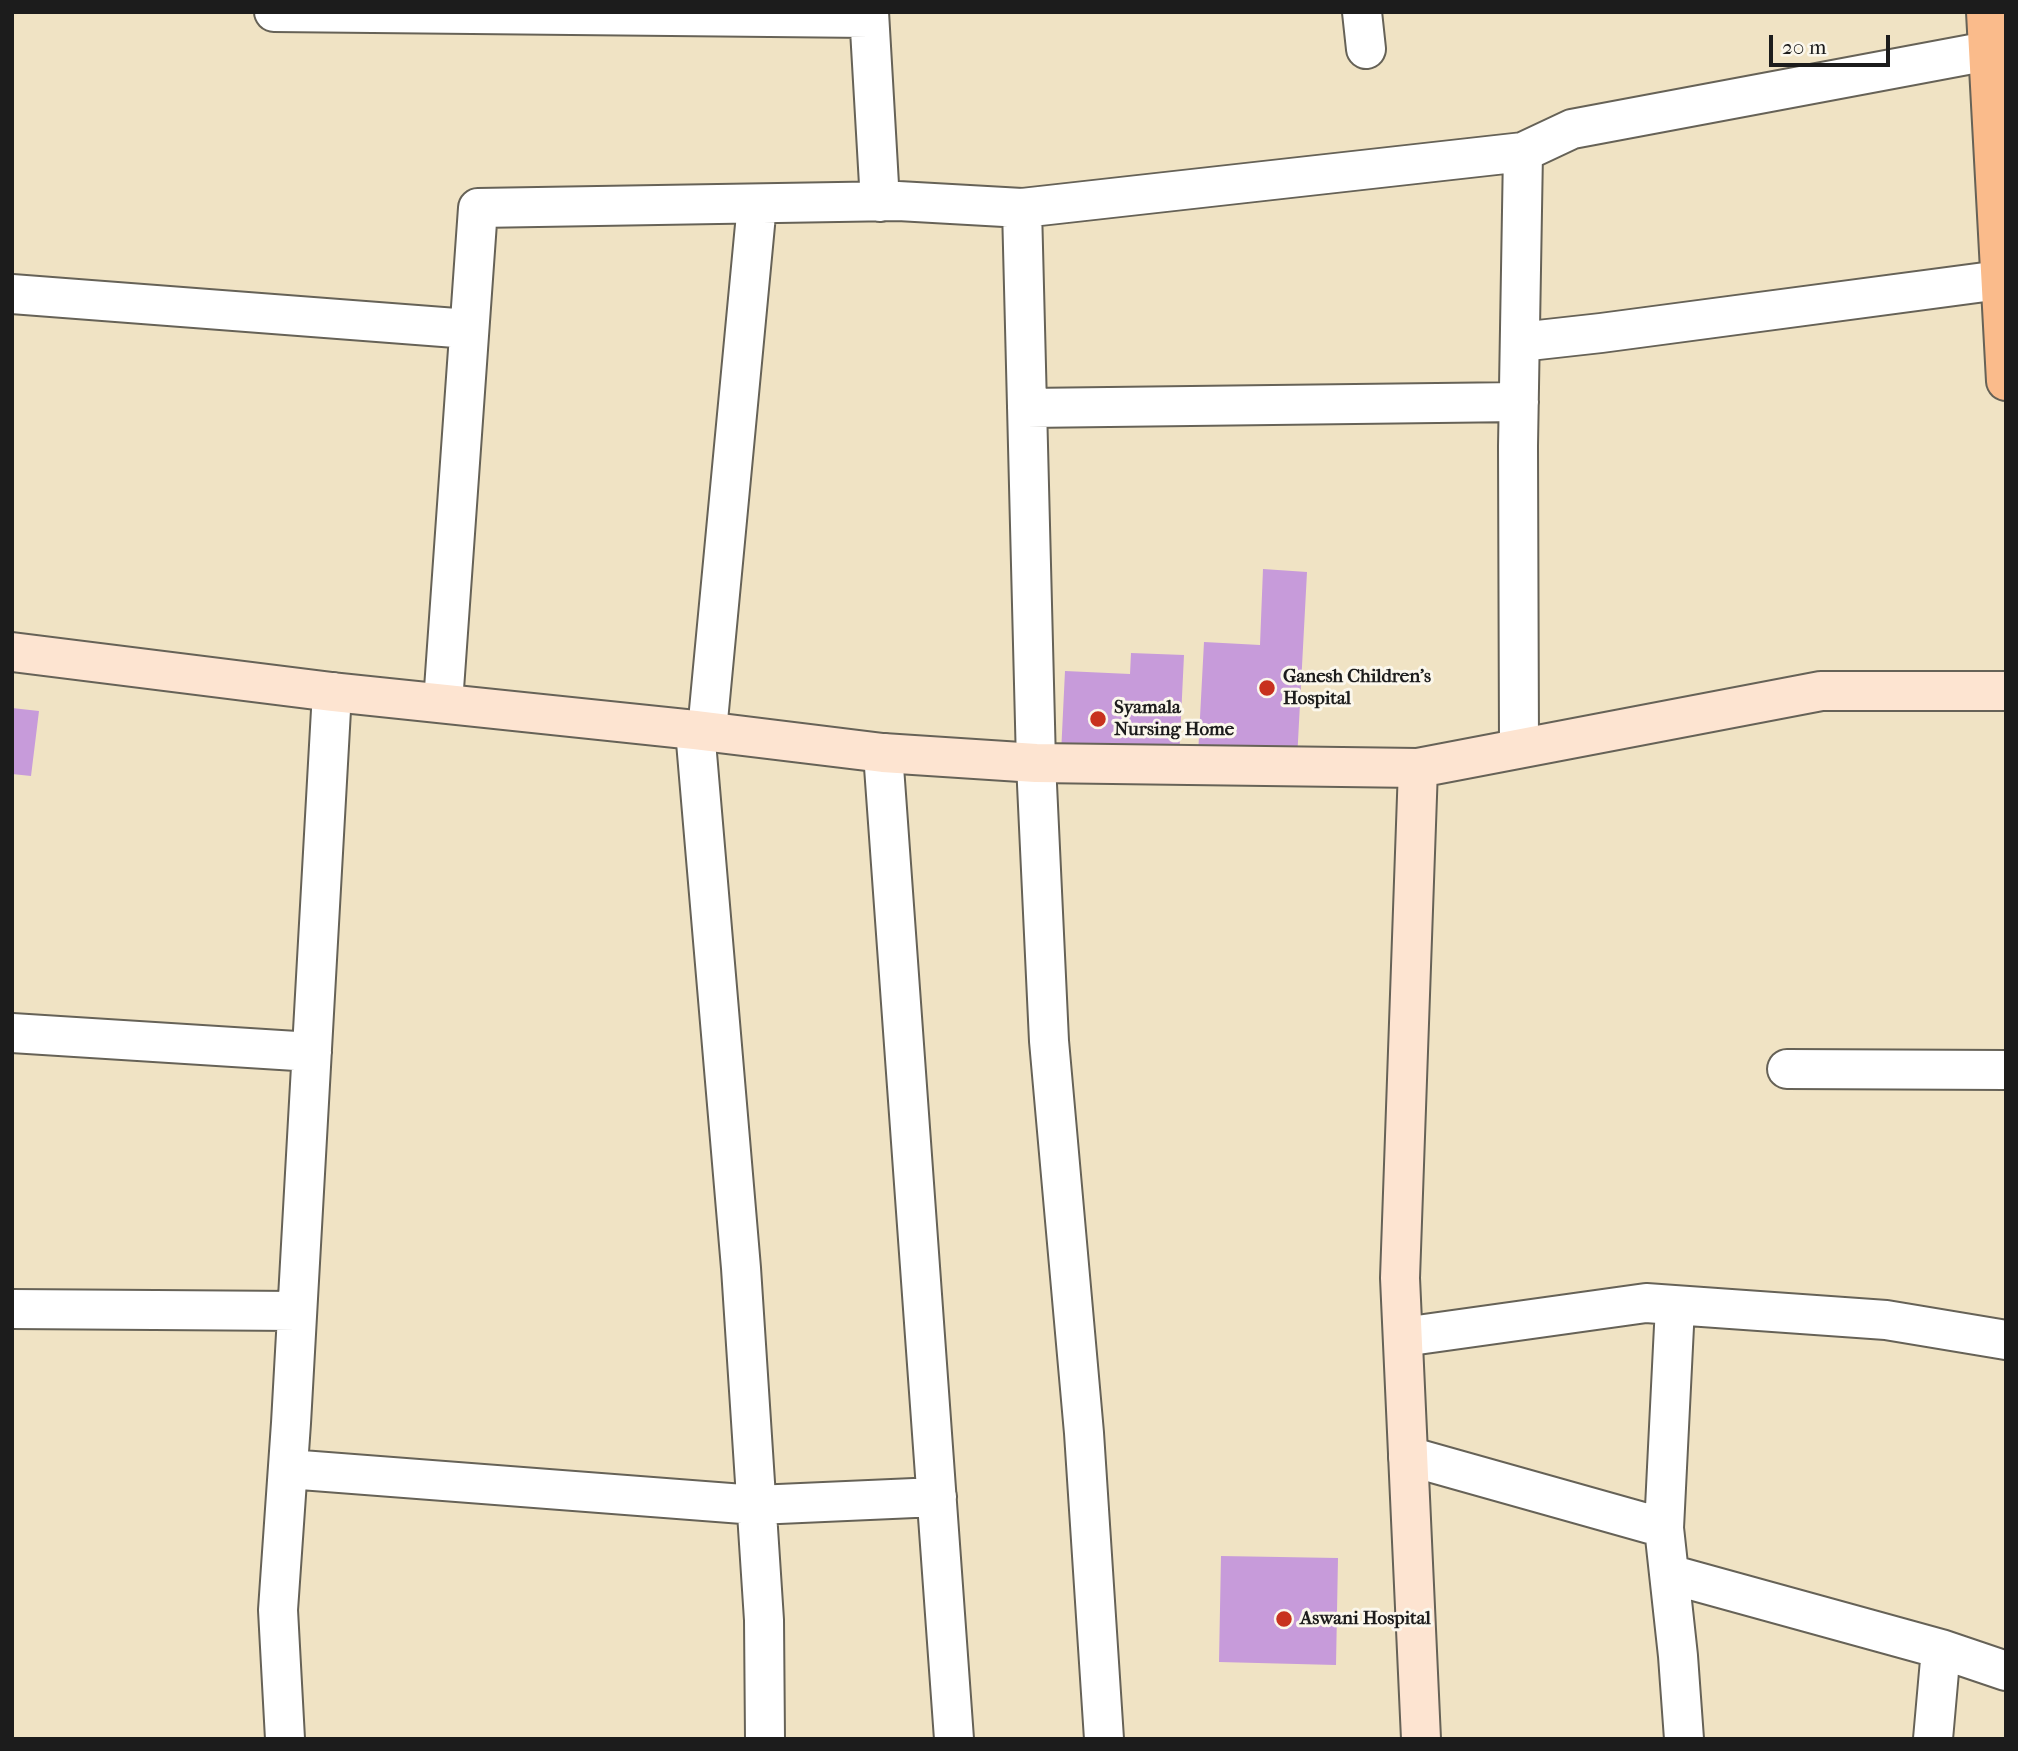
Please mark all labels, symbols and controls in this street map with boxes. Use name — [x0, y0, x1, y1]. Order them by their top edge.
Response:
scale bar — [1773, 21, 1894, 65]
text: 20 m — [1782, 35, 1826, 59]
place label: Ganesh Children's Hospital — [1283, 666, 1431, 710]
marker: Ganesh Children's Hospital — [1257, 678, 1277, 698]
place label: Syamala Nursing Home — [1114, 697, 1234, 741]
marker: Syamala Nursing Home — [1088, 709, 1108, 729]
place label: Aswani Hospital — [1300, 1608, 1431, 1630]
marker: Aswani Hospital — [1274, 1609, 1294, 1629]

